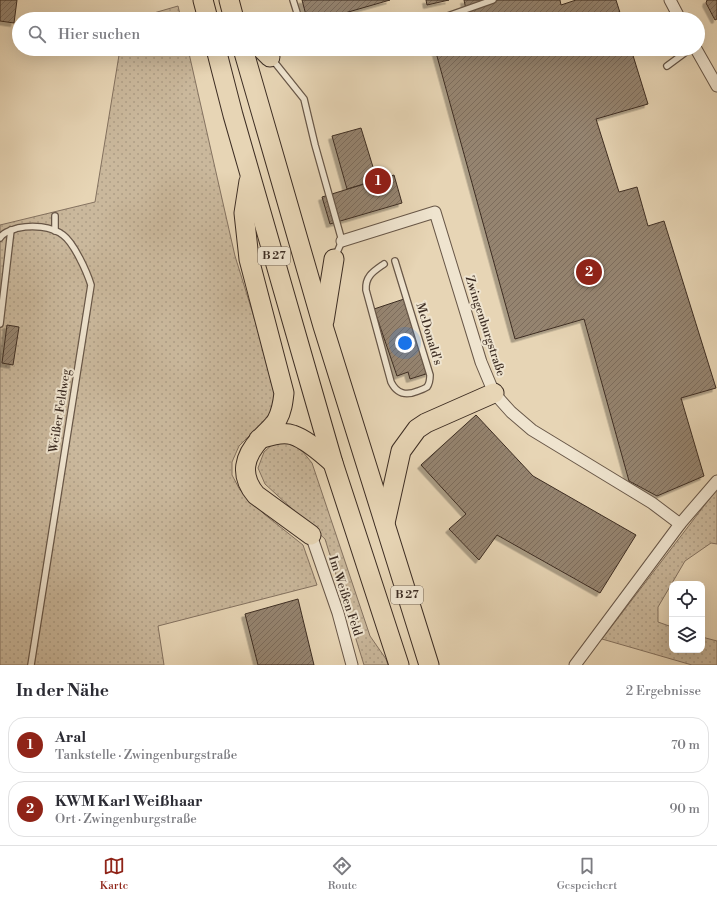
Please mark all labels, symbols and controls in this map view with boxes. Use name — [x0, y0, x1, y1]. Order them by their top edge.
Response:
search box — [12, 12, 705, 56]
icon: search — [26, 23, 48, 45]
text: Hier suchen — [58, 25, 140, 44]
pin: 1 — [365, 166, 391, 196]
road number: B 27 — [258, 247, 290, 265]
pin: 2 — [576, 257, 602, 287]
street label: Zwingenburgstraße — [462, 274, 508, 378]
street label: McDonald's — [412, 301, 446, 367]
your location — [395, 333, 415, 353]
street label: Weißer Feldweg — [46, 367, 74, 455]
street label: Im Weißen Feld — [325, 554, 365, 638]
map controls — [669, 581, 705, 653]
button: locate — [669, 581, 705, 617]
road number: B 27 — [391, 586, 423, 604]
button: layers — [669, 617, 705, 653]
text: In der Nähe — [16, 680, 109, 702]
text: 2 Ergebnisse — [626, 683, 701, 699]
text: Aral — [55, 728, 86, 747]
text: 1 — [27, 737, 33, 753]
text: 70 m — [671, 737, 700, 753]
text: Tankstelle · Zwingenburgstraße — [55, 747, 237, 763]
text: KWM Karl Weißhaar — [55, 792, 203, 811]
text: 2 — [26, 801, 34, 817]
text: 90 m — [669, 801, 700, 817]
text: Ort · Zwingenburgstraße — [55, 811, 197, 827]
tab: Karte — [100, 855, 128, 893]
tab: Route — [328, 855, 357, 893]
tab: Gespeichert — [557, 855, 617, 893]

